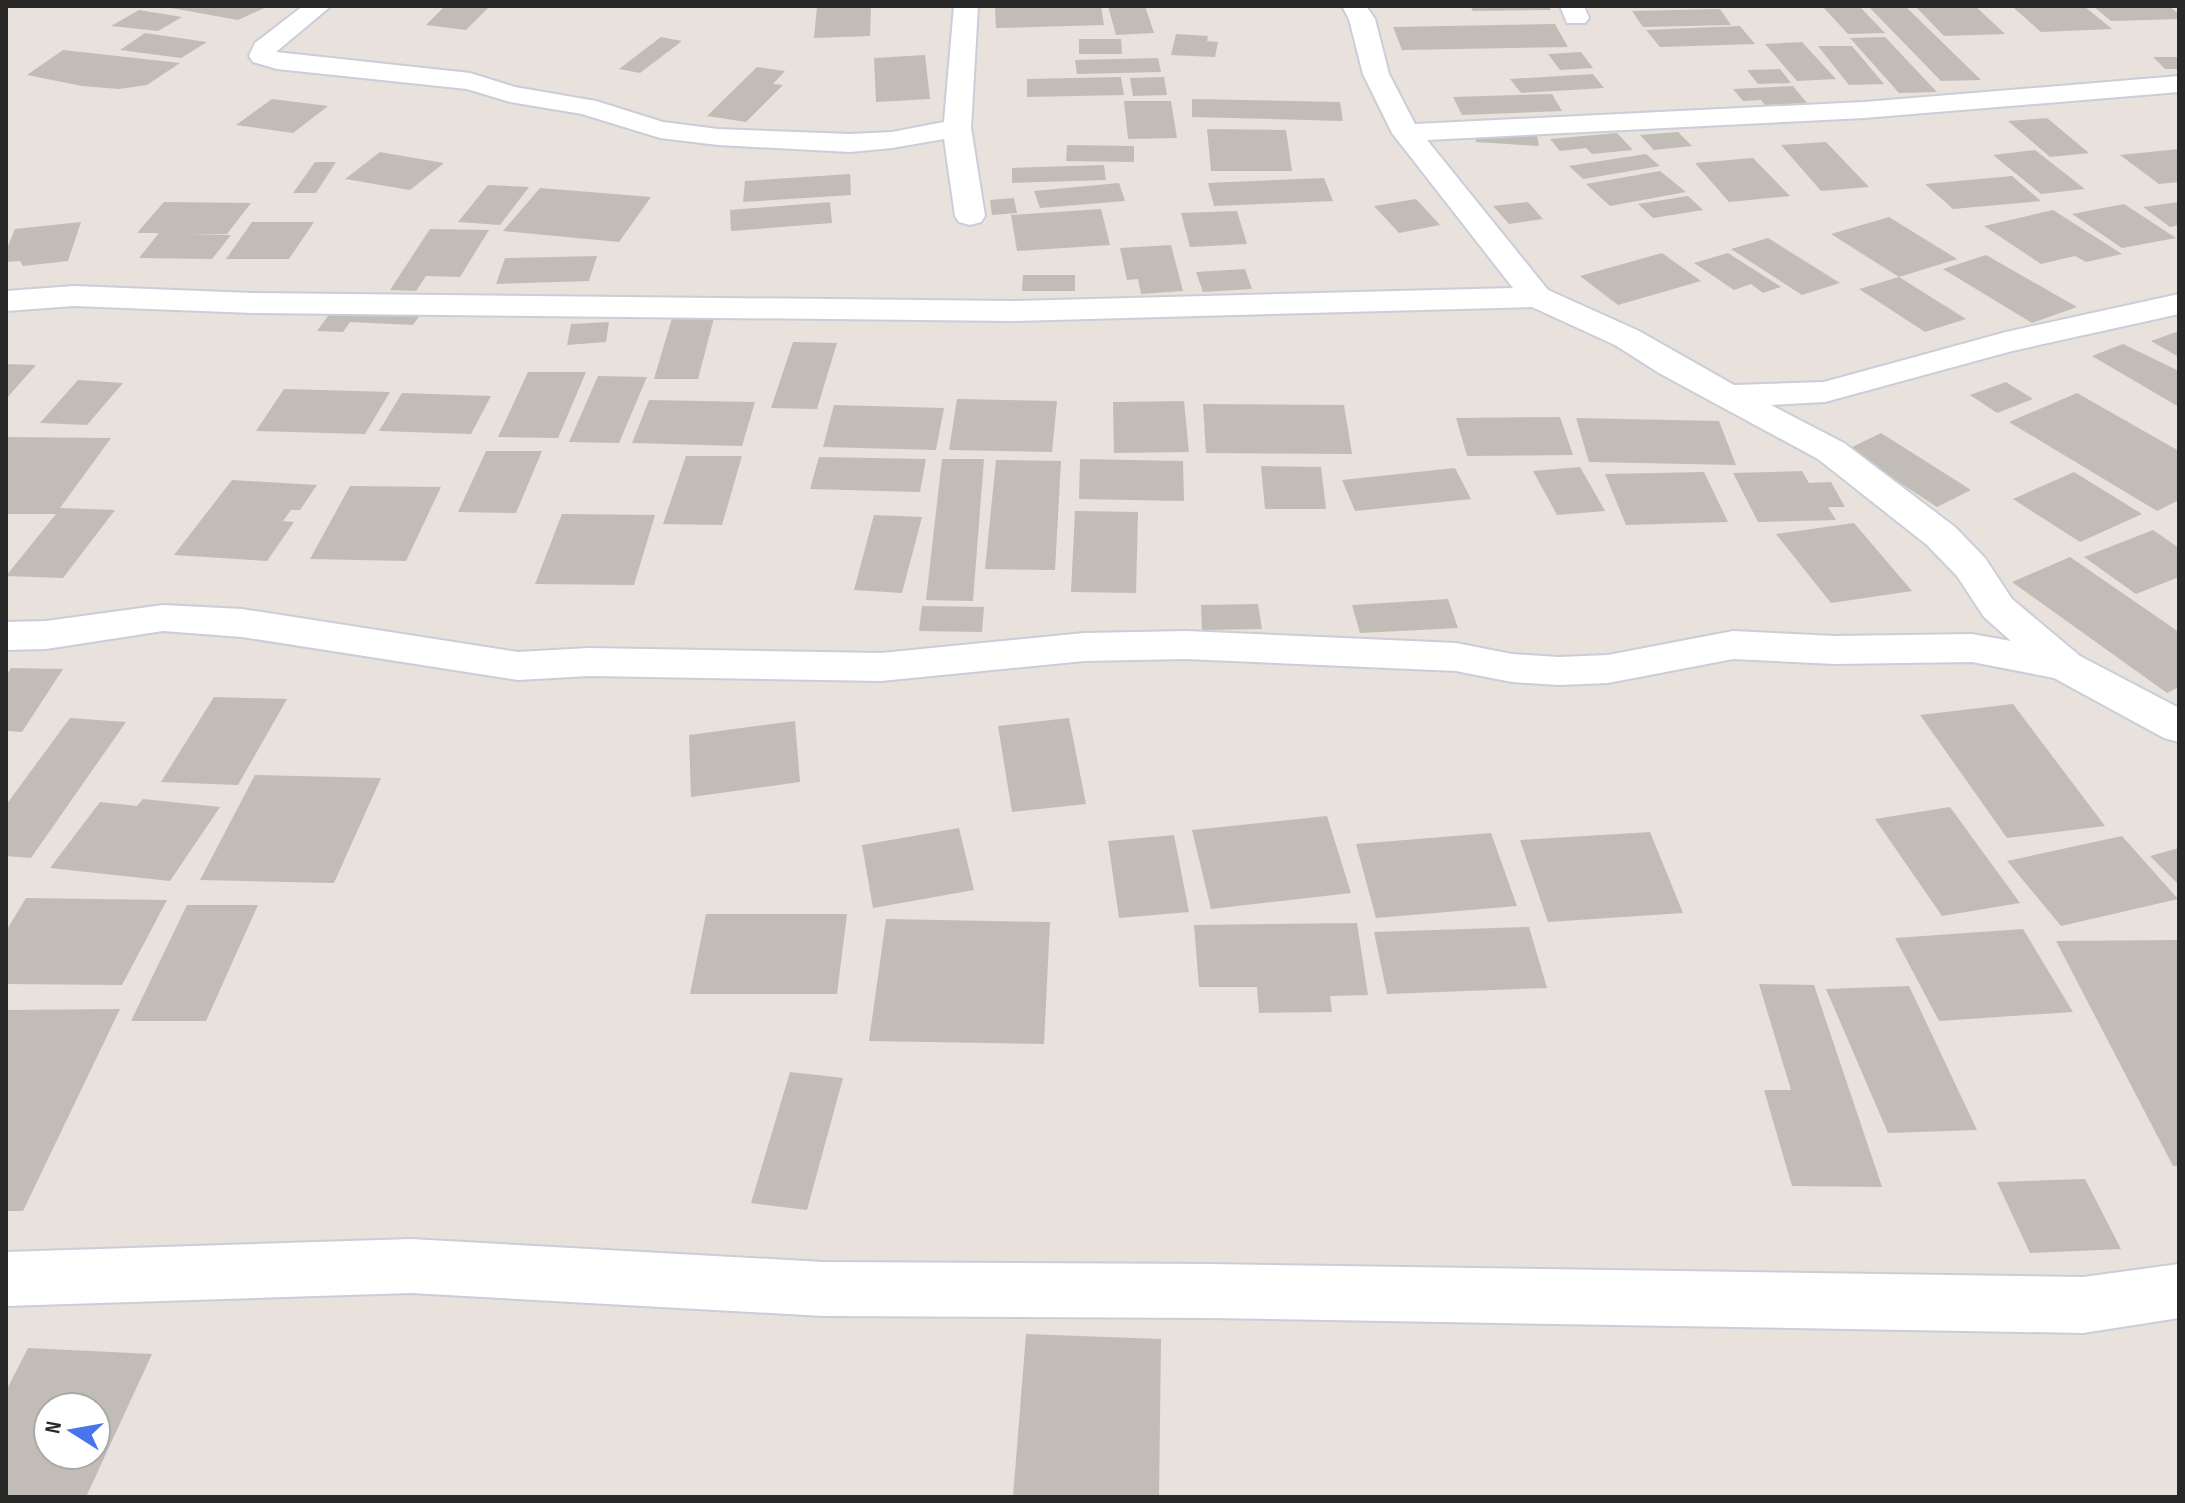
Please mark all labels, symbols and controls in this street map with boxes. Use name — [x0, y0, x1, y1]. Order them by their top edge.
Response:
north arrow — [32, 1391, 112, 1471]
text: N — [39, 1419, 68, 1436]

